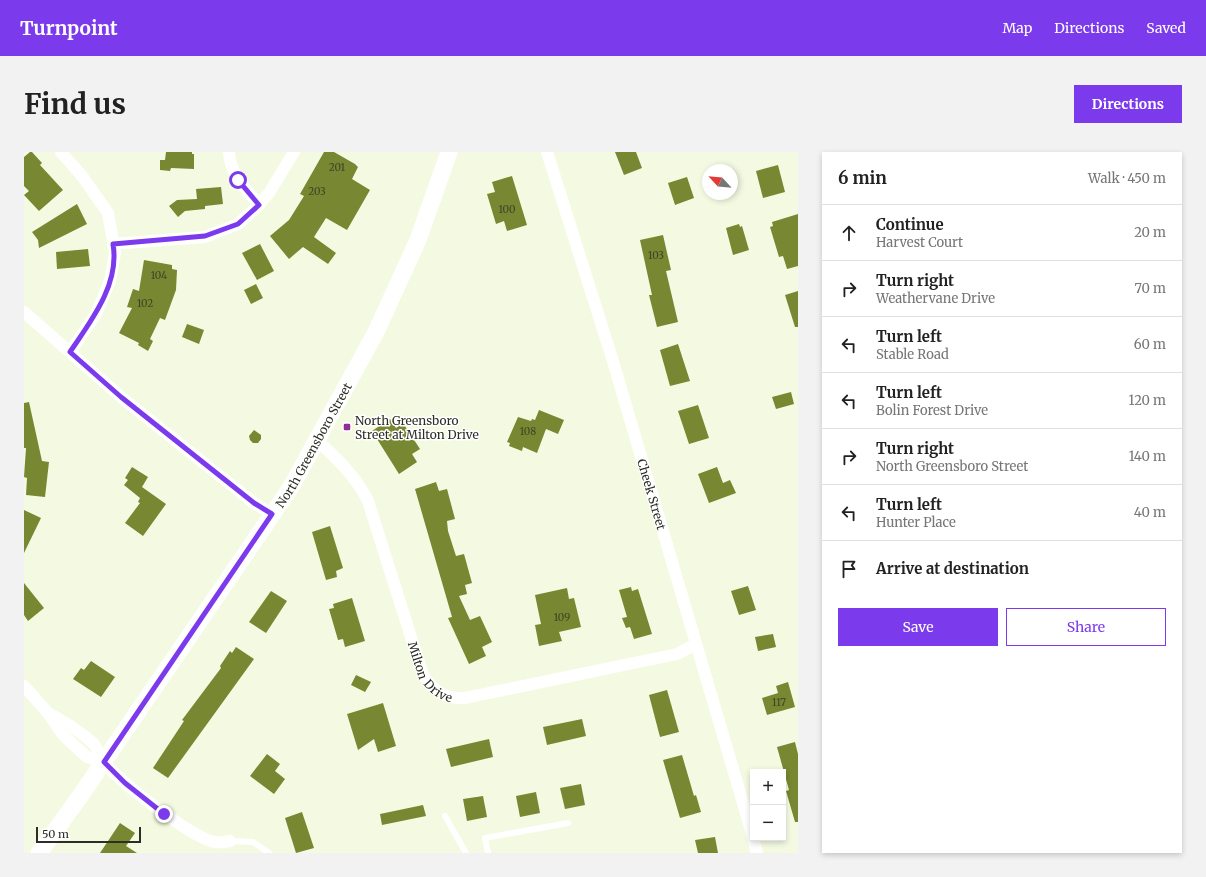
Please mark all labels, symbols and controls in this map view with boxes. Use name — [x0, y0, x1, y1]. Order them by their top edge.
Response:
text: Turnpoint — [20, 16, 118, 40]
text: Map — [1002, 19, 1032, 37]
text: Directions — [1054, 19, 1124, 37]
text: Saved — [1146, 19, 1186, 37]
button: Directions — [1074, 85, 1182, 123]
text: Find us — [24, 86, 126, 122]
house number: 201 — [329, 161, 346, 174]
north arrow — [702, 164, 738, 200]
text: 6 min — [838, 167, 887, 189]
text: Walk · 450 m — [1088, 170, 1166, 187]
route start — [229, 171, 247, 189]
house number: 203 — [308, 185, 326, 198]
house number: 100 — [498, 203, 516, 216]
text: Continue — [876, 215, 944, 234]
icon: ahead — [838, 222, 860, 244]
text: 20 m — [1134, 224, 1166, 241]
text: Harvest Court — [876, 234, 963, 251]
house number: 103 — [648, 249, 664, 262]
house number: 104 — [151, 269, 167, 282]
text: Turn right — [876, 271, 954, 290]
icon: right — [838, 278, 860, 300]
text: 70 m — [1135, 280, 1166, 297]
text: Weathervane Drive — [876, 290, 995, 307]
house number: 102 — [137, 297, 153, 310]
text: Turn left — [876, 327, 942, 346]
icon: left — [838, 334, 860, 356]
text: 60 m — [1134, 336, 1166, 353]
text: Stable Road — [876, 346, 949, 363]
street label: North Greensboro Street — [272, 380, 354, 510]
text: Turn left — [876, 383, 942, 402]
icon: left — [838, 390, 860, 412]
text: 120 m — [1128, 392, 1166, 409]
text: Bolin Forest Drive — [876, 402, 988, 419]
place label: North Greensboro Street at Milton Drive — [355, 413, 479, 442]
marker: North Greensboro Street at Milton Drive — [342, 422, 352, 432]
house number: 108 — [520, 425, 536, 438]
text: Turn right — [876, 439, 954, 458]
icon: right — [838, 446, 860, 468]
text: 140 m — [1129, 448, 1166, 465]
street label: Cheek Street — [635, 457, 670, 532]
text: North Greensboro Street — [876, 458, 1028, 475]
text: Turn left — [876, 495, 942, 514]
icon: left — [838, 502, 860, 524]
text: 40 m — [1134, 504, 1166, 521]
text: Hunter Place — [876, 514, 956, 531]
icon: arrive — [838, 558, 860, 580]
text: Arrive at destination — [876, 559, 1029, 578]
button: Save — [838, 608, 998, 646]
button: Share — [1006, 608, 1166, 646]
house number: 109 — [554, 611, 570, 624]
street label: Milton Drive — [405, 640, 454, 705]
house number: 117 — [772, 696, 786, 709]
map controls — [750, 769, 786, 841]
button: + — [750, 769, 786, 805]
route end — [155, 805, 173, 823]
button: − — [750, 805, 786, 841]
scale bar — [36, 825, 141, 844]
text: 50 m — [42, 827, 69, 841]

